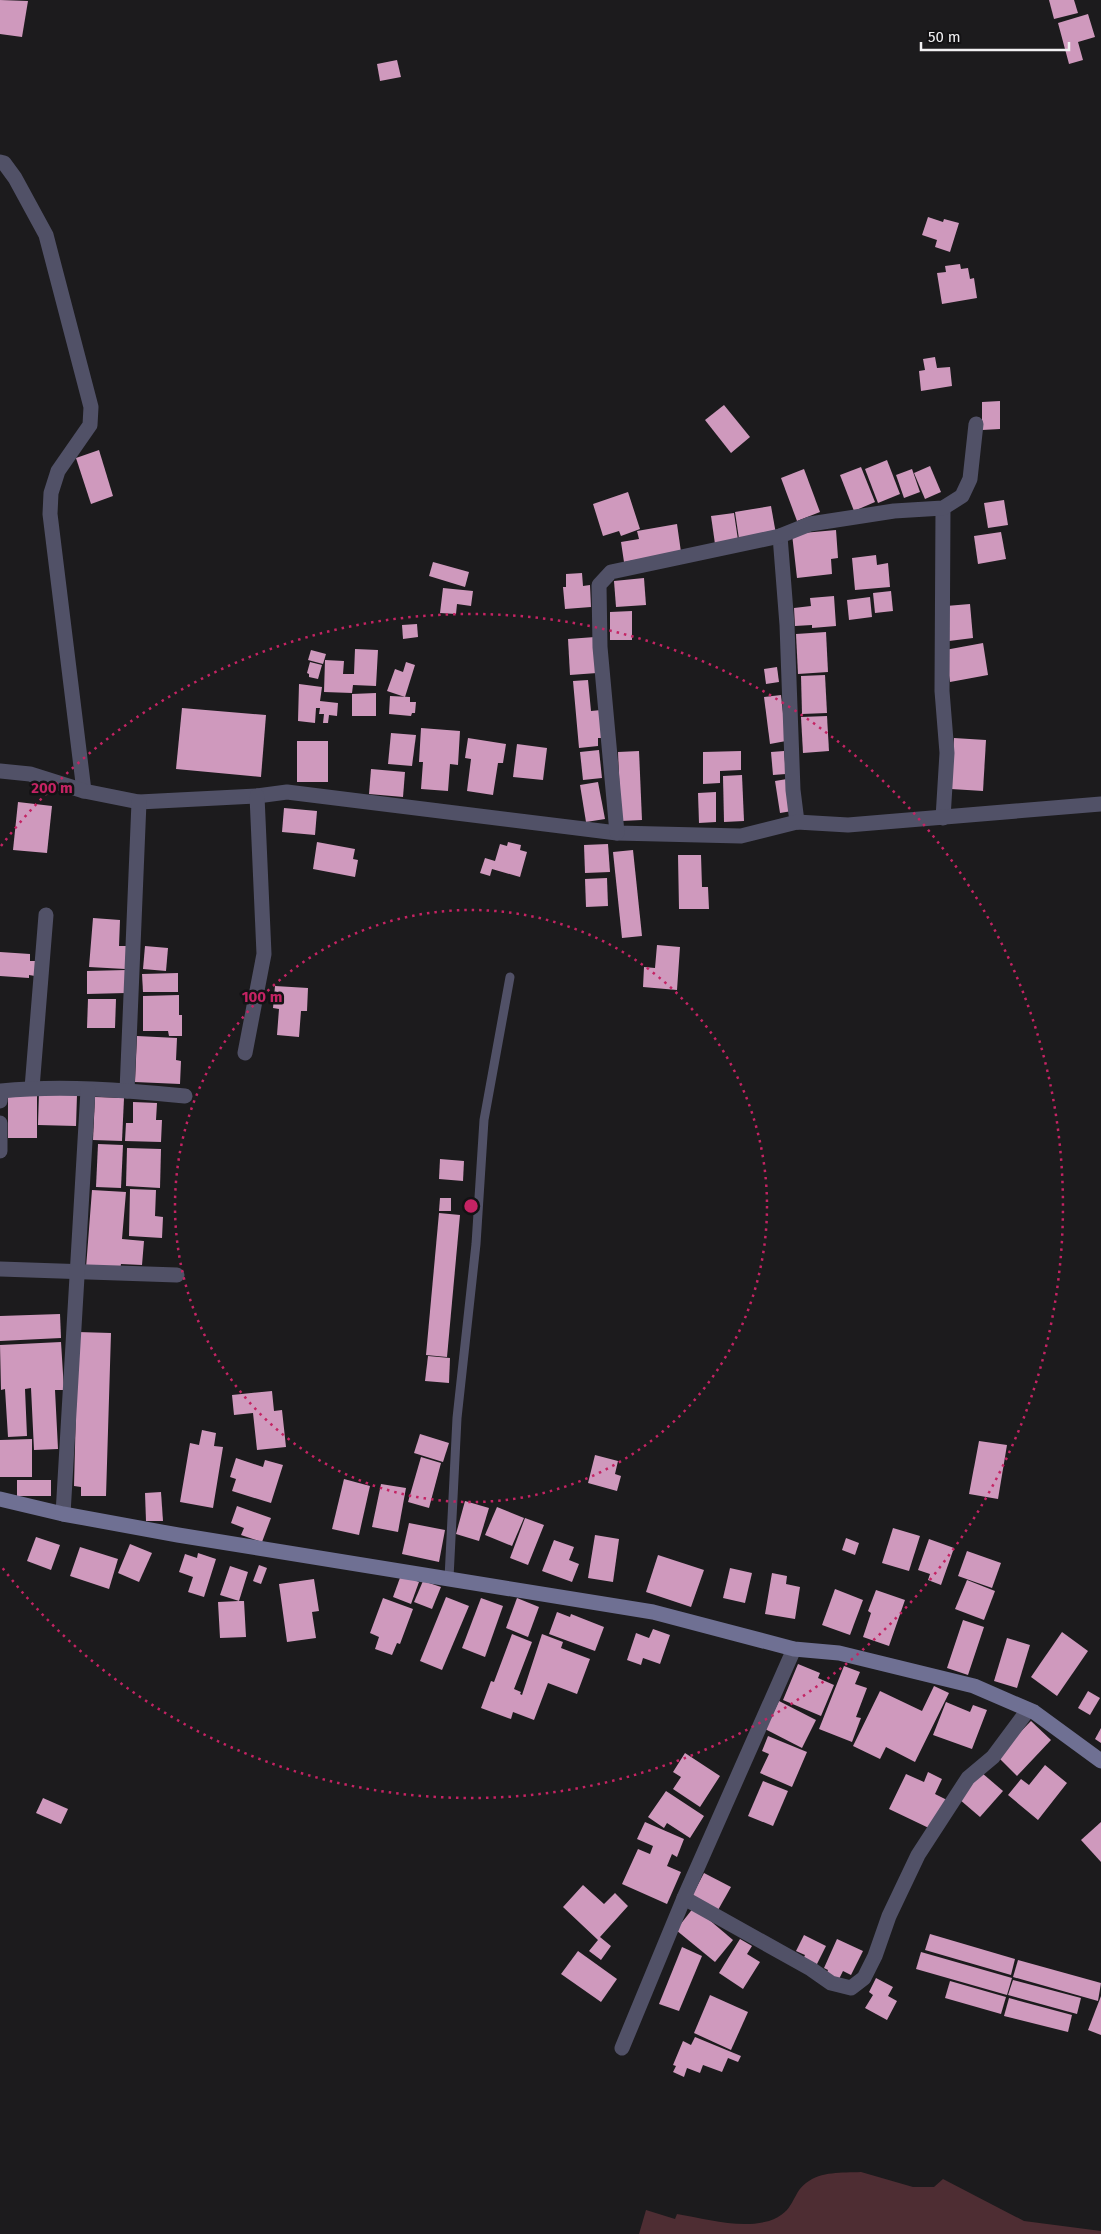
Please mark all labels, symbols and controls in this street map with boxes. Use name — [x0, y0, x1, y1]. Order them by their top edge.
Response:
scale bar — [921, 20, 1068, 52]
text: 50 m — [928, 28, 961, 46]
text: 200 m — [31, 779, 73, 797]
text: 100 m — [242, 988, 282, 1006]
centre of rings — [462, 1197, 480, 1215]

